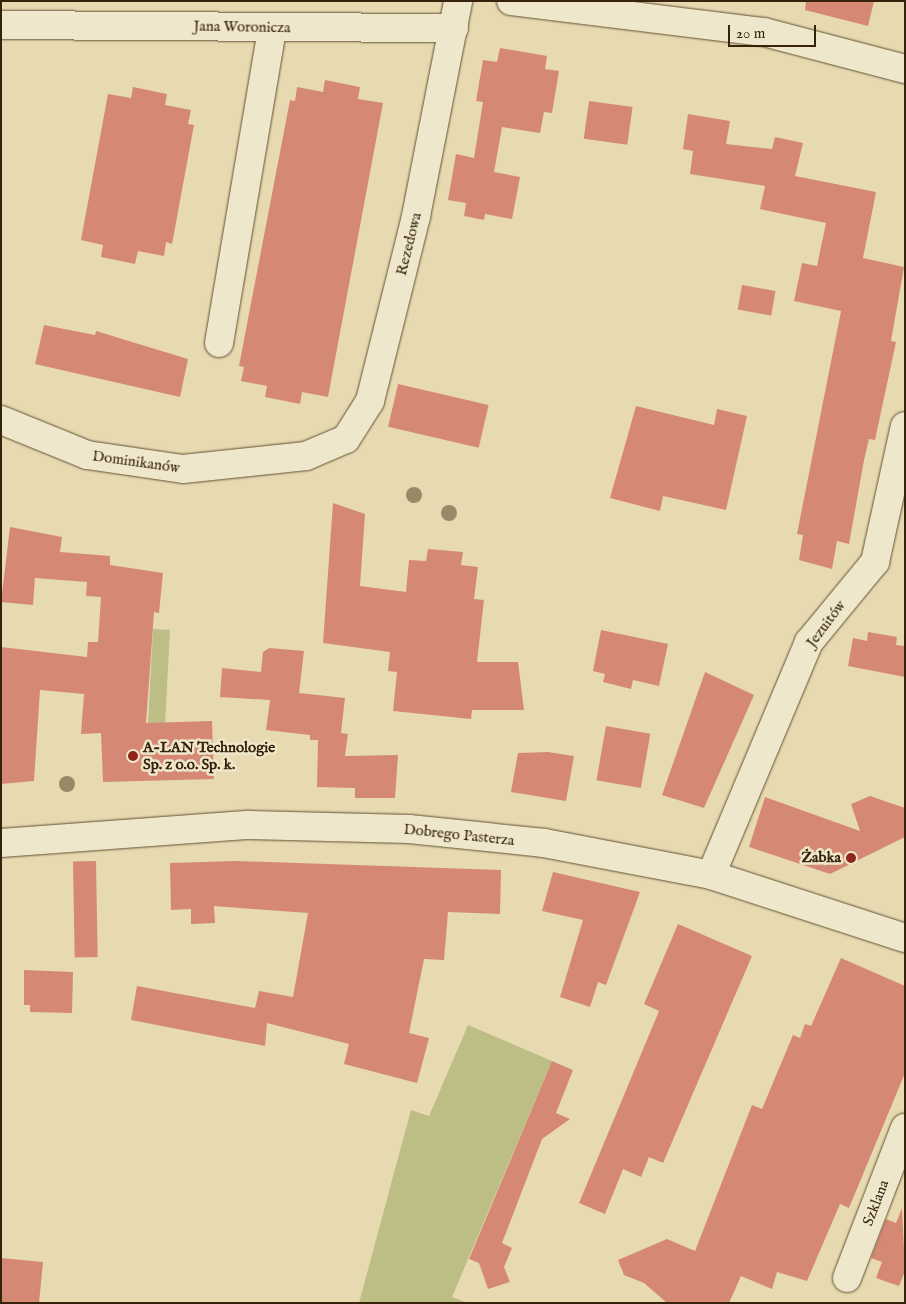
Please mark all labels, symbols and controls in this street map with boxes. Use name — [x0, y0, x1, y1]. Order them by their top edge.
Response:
scale bar — [731, 15, 818, 47]
street label: Jana Woronicza — [193, 17, 291, 37]
text: 20 m — [736, 24, 765, 43]
street label: Rezedowa — [392, 211, 426, 277]
street label: Dominikanów — [91, 447, 181, 477]
street label: Jezuitów — [802, 597, 850, 651]
place label: A-LAN Technologie Sp. z o.o. Sp. k. — [143, 738, 275, 773]
marker: A-LAN Technologie Sp. z o.o. Sp. k. — [127, 750, 139, 762]
street label: Dobrego Pasterza — [403, 820, 515, 850]
place label: Żabka — [802, 849, 841, 867]
marker: Żabka — [845, 852, 857, 864]
street label: Szklana — [859, 1177, 893, 1229]

